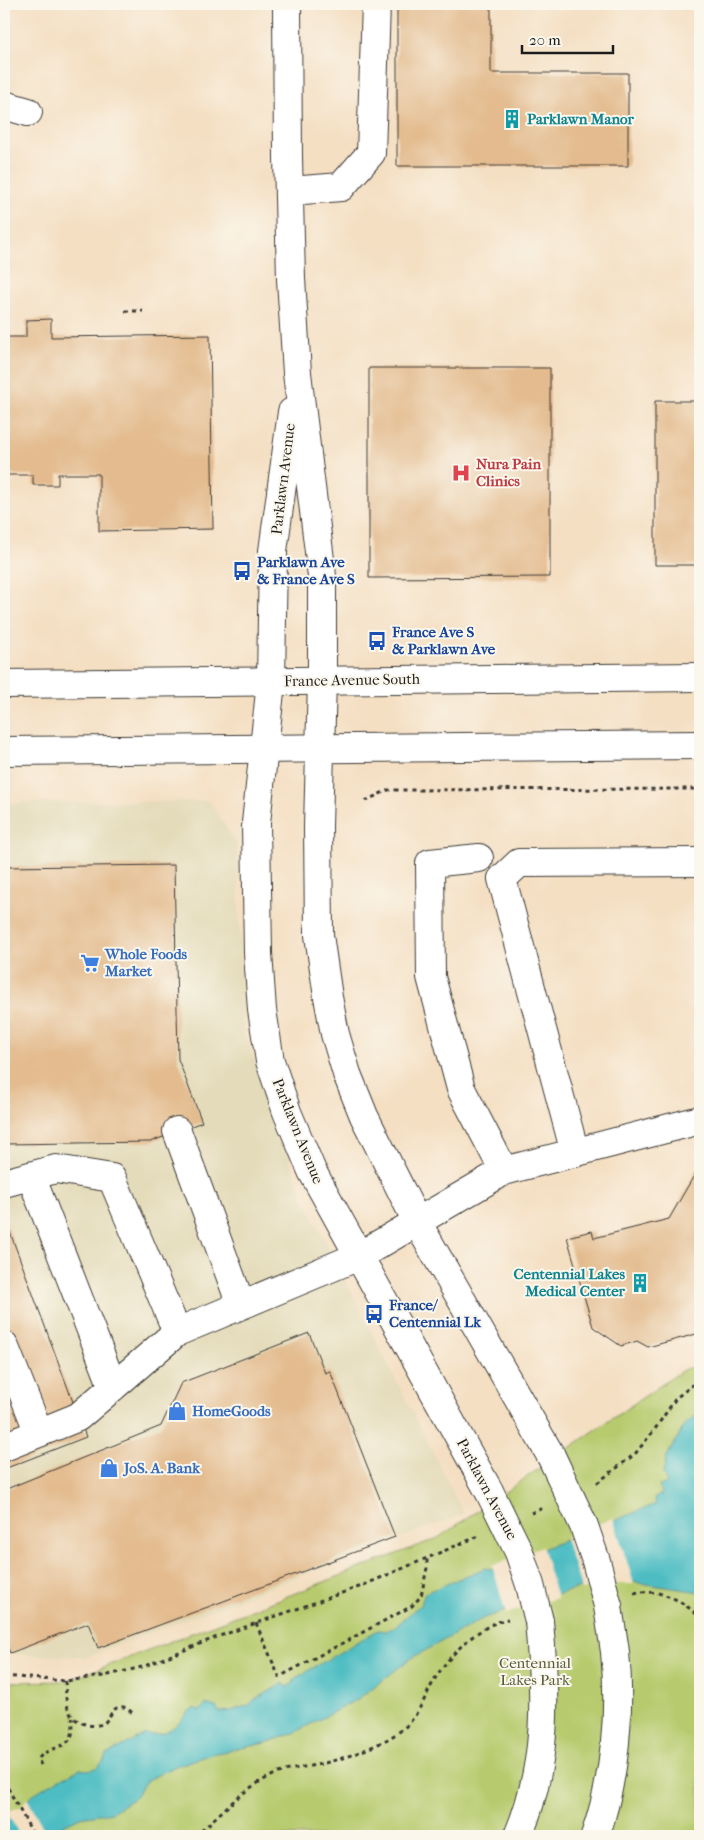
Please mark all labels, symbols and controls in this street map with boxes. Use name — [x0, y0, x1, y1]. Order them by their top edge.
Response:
scale bar — [522, 22, 613, 54]
text: 20 m — [529, 31, 561, 49]
building icon: Parklawn Manor — [501, 108, 523, 130]
place label: Parklawn Manor — [527, 110, 635, 128]
street label: Parklawn Avenue — [267, 422, 299, 536]
place label: Nura Pain Clinics — [476, 455, 541, 490]
hospital icon: Nura Pain Clinics — [450, 462, 472, 484]
place label: Parklawn Ave & France Ave S — [257, 553, 355, 588]
bus stop icon: Parklawn Ave & France Ave S — [231, 560, 253, 582]
place label: France Ave S & Parklawn Ave — [391, 623, 496, 658]
bus stop icon: France Ave S & Parklawn Ave — [366, 630, 388, 652]
street label: France Avenue South — [284, 670, 421, 690]
place label: Whole Foods Market — [104, 945, 188, 980]
supermarket icon: Whole Foods Market — [79, 952, 101, 974]
street label: Parklawn Avenue — [269, 1076, 328, 1187]
place label: Centennial Lakes Medical Center — [513, 1265, 626, 1300]
building icon: Centennial Lakes Medical Center — [629, 1272, 651, 1294]
place label: France/ Centennial Lk — [388, 1296, 482, 1331]
bus stop icon: France/ Centennial Lk — [363, 1303, 385, 1325]
shop icon: HomeGoods — [166, 1400, 188, 1422]
place label: HomeGoods — [192, 1402, 271, 1420]
street label: Parklawn Avenue — [453, 1435, 522, 1543]
shop icon: JoS. A. Bank — [98, 1457, 120, 1479]
place label: JoS. A. Bank — [122, 1459, 201, 1477]
park label: Centennial Lakes Park — [499, 1654, 571, 1689]

